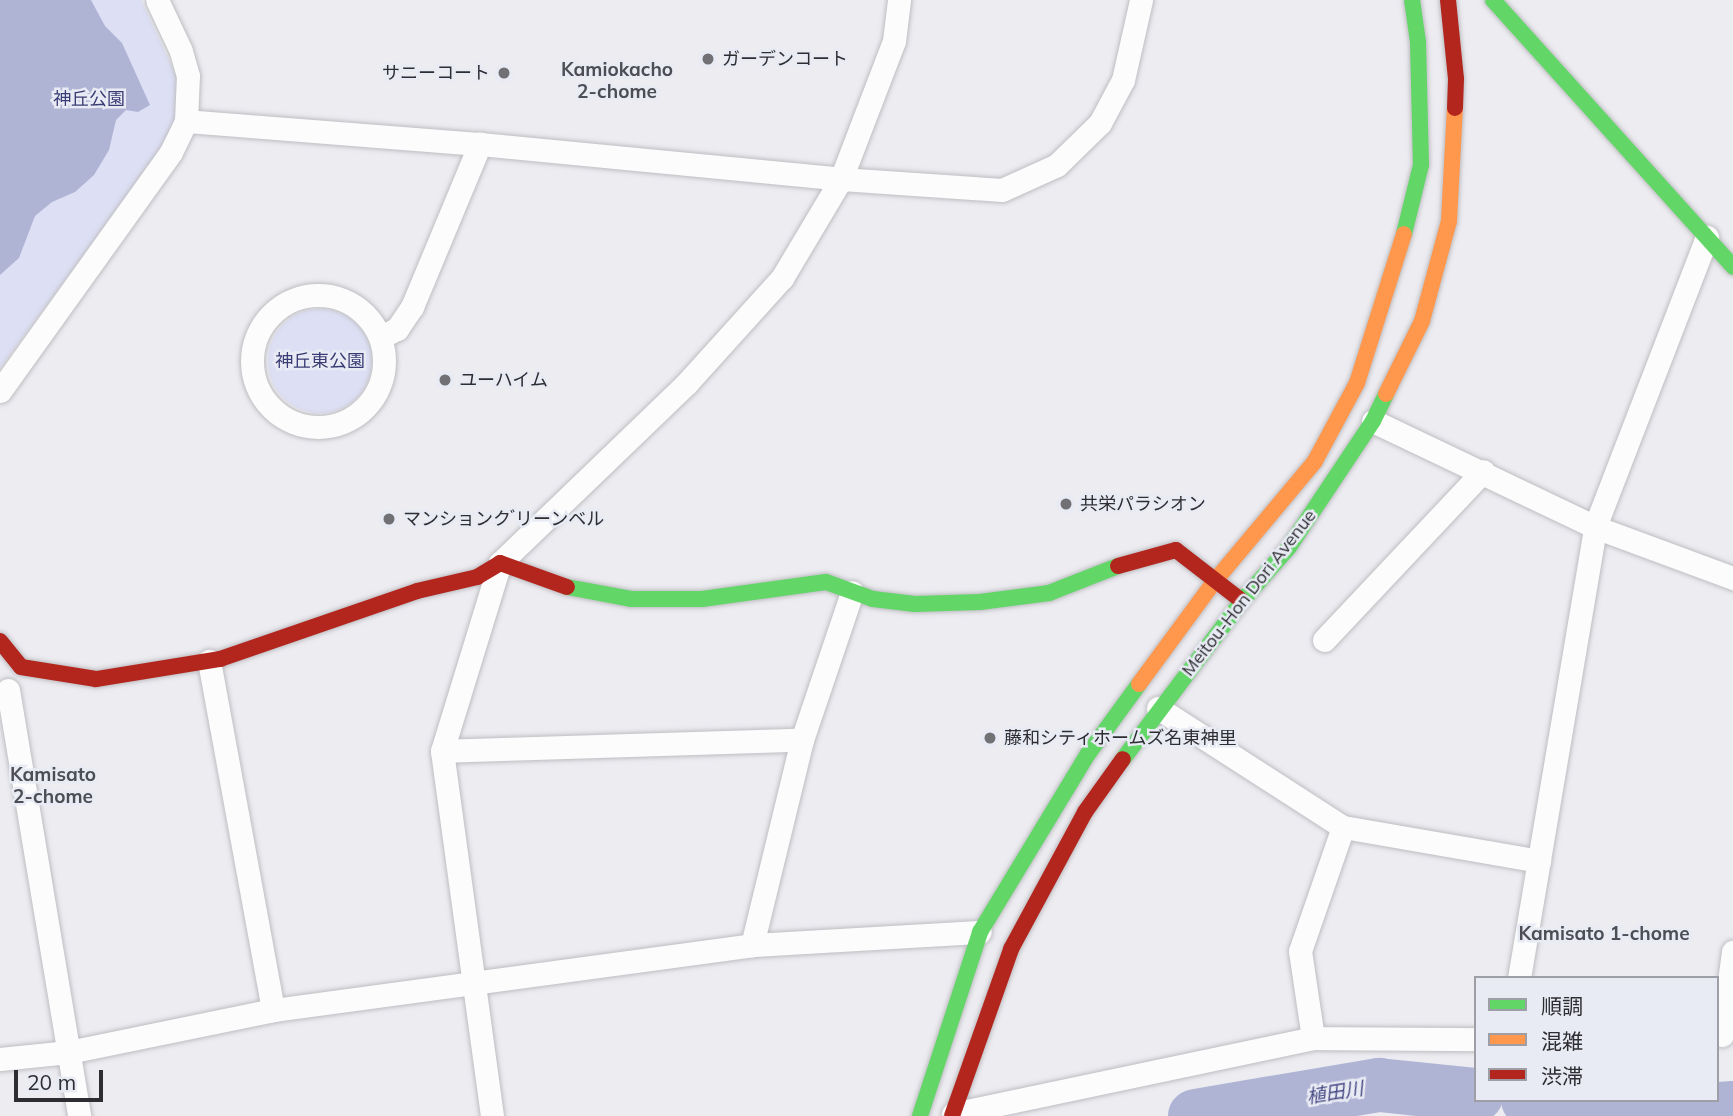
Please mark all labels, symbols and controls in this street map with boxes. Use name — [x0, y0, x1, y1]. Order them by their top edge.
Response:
place label: ガーデンコート — [722, 48, 848, 70]
marker: ガーデンコート — [700, 51, 716, 67]
district label: Kamiokacho 2-chome — [561, 59, 673, 103]
place label: サニーコート — [382, 62, 490, 84]
marker: サニーコート — [496, 65, 512, 81]
park label: 神丘公園 — [53, 88, 125, 110]
park label: 神丘東公園 — [275, 350, 365, 372]
place label: ユーハイム — [459, 369, 549, 391]
marker: ユーハイム — [437, 372, 453, 388]
place label: 共栄パラシオン — [1080, 493, 1206, 515]
marker: 共栄パラシオン — [1058, 496, 1074, 512]
street label: Meitou-Hon Dori Avenue — [1177, 505, 1321, 681]
place label: マンションク ゙リーンベル — [403, 508, 606, 530]
marker: マンションク ゙リーンベル — [381, 511, 397, 527]
place label: 藤和シティホームズ名東神里 — [1004, 727, 1238, 749]
marker: 藤和シティホームズ名東神里 — [982, 730, 998, 746]
district label: Kamisato 2-chome — [10, 764, 96, 808]
district label: Kamisato 1-chome — [1518, 923, 1690, 945]
legend — [1474, 976, 1719, 1102]
text: 順調 — [1541, 993, 1583, 1019]
text: 混雑 — [1541, 1028, 1583, 1054]
scale bar — [18, 1056, 107, 1100]
text: 渋滞 — [1541, 1063, 1583, 1089]
text: 20 m — [27, 1069, 76, 1095]
water label: 植田川 — [1305, 1077, 1365, 1109]

